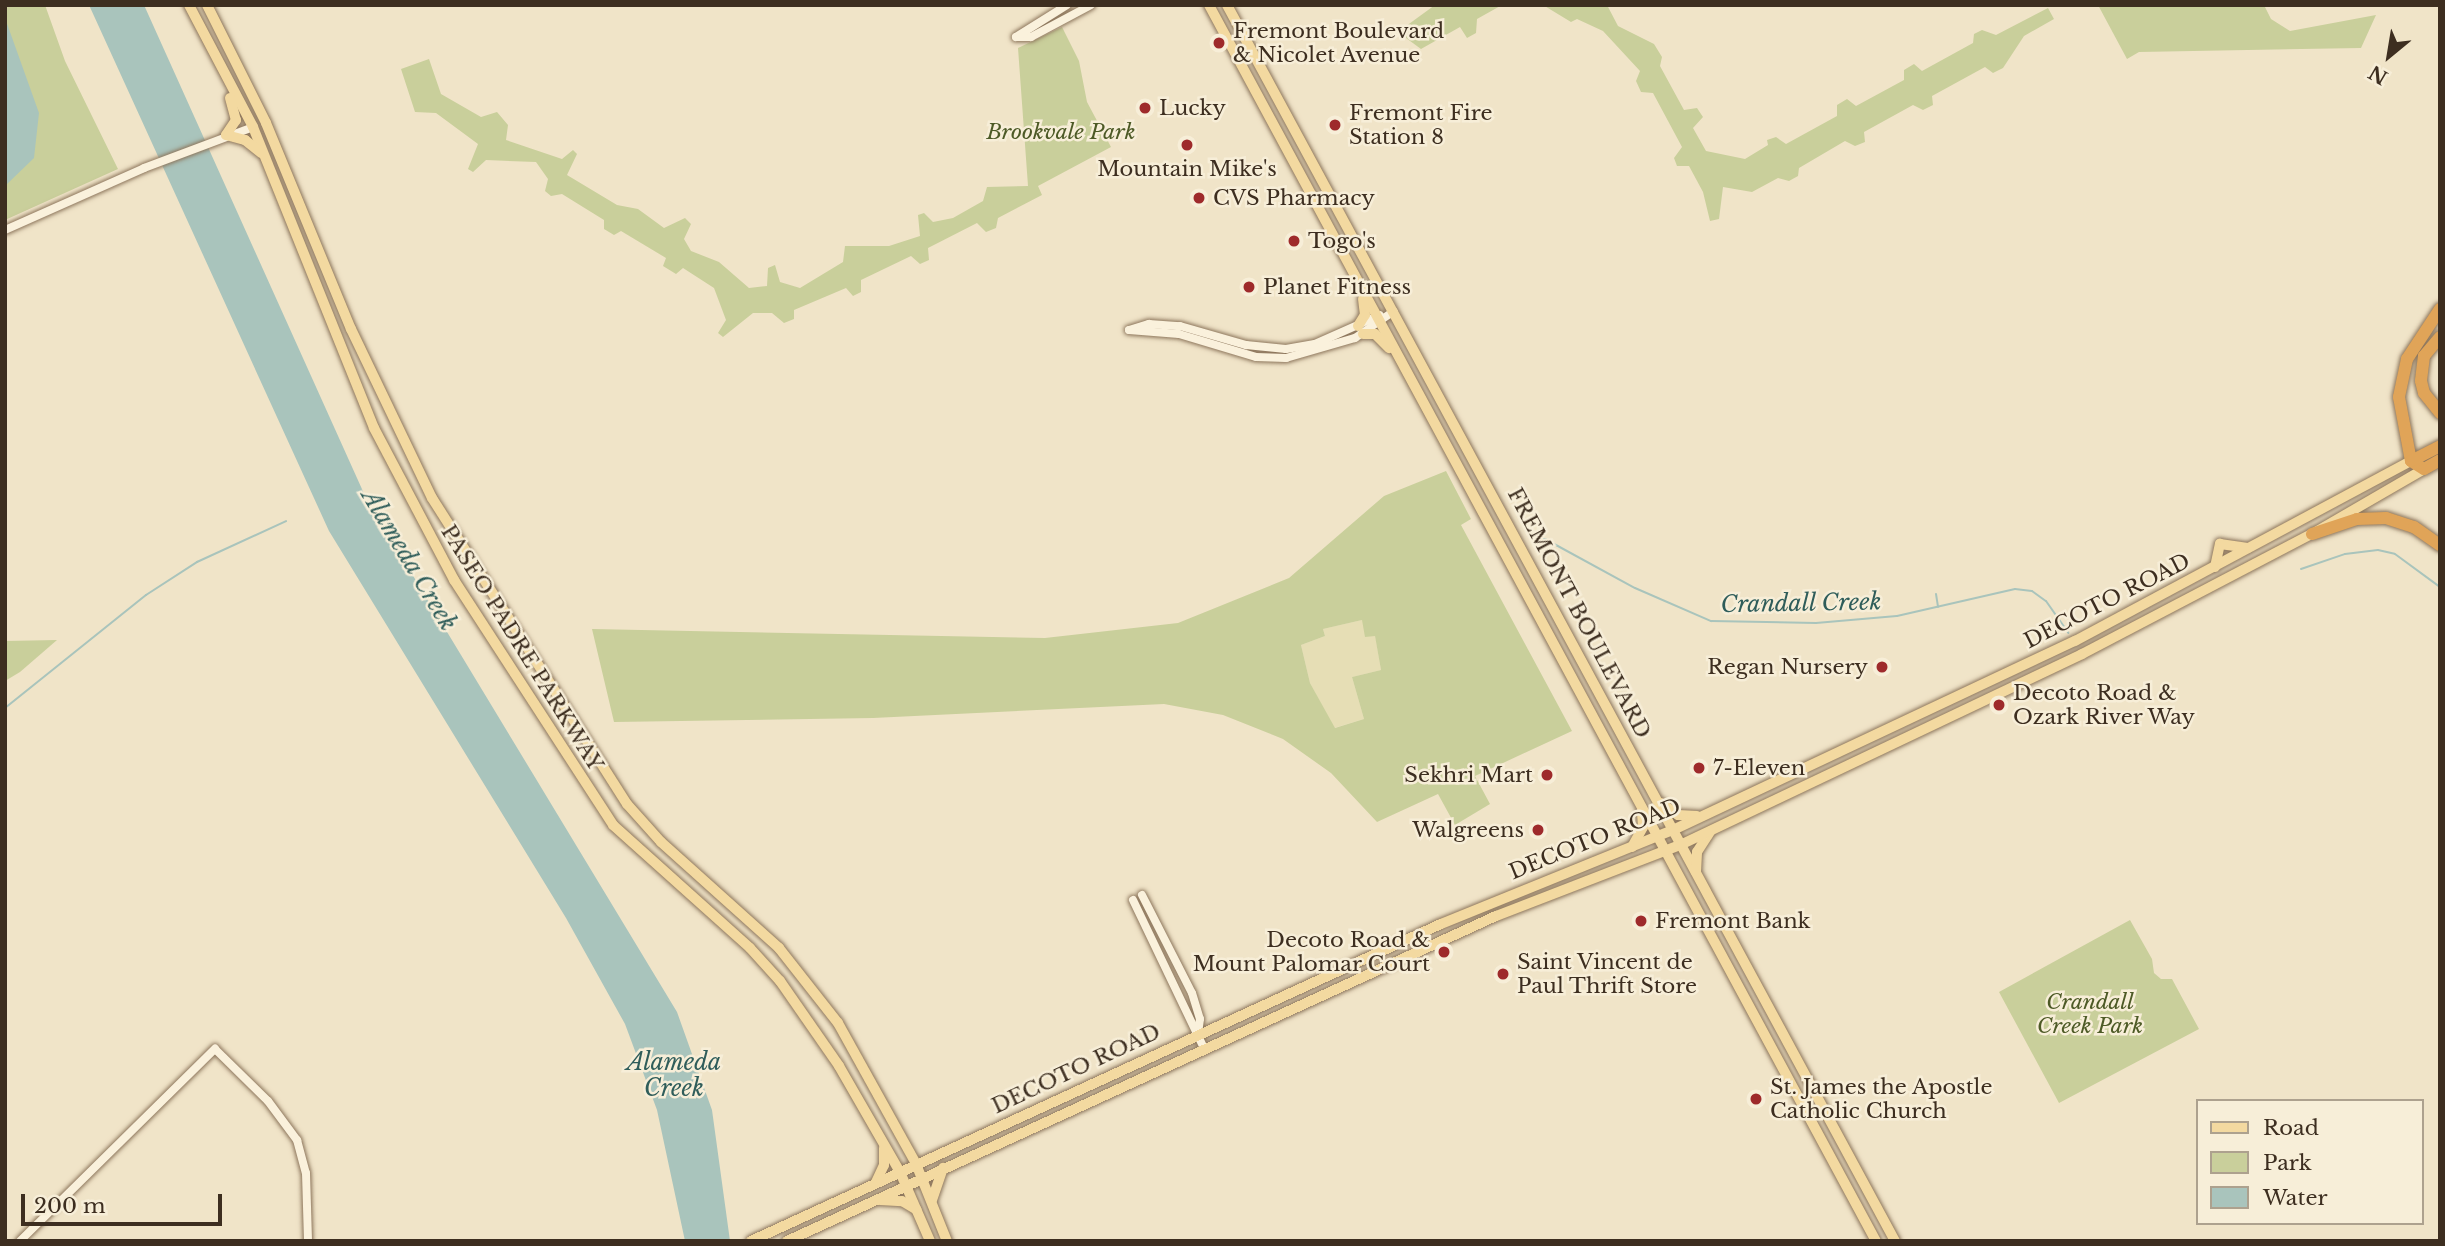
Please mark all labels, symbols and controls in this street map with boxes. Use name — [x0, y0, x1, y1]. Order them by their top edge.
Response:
place label: Fremont Boulevard & Nicolet Avenue — [1233, 18, 1444, 68]
north arrow — [2354, 21, 2424, 91]
marker: Fremont Boulevard & Nicolet Avenue — [1211, 35, 1227, 51]
text: N — [2365, 60, 2392, 89]
place label: Lucky — [1159, 95, 1226, 121]
marker: Lucky — [1137, 100, 1153, 116]
place label: Fremont Fire Station 8 — [1349, 100, 1492, 150]
marker: Fremont Fire Station 8 — [1327, 117, 1343, 133]
park label: Brookvale Park — [987, 119, 1135, 145]
marker: Mountain Mike's — [1179, 137, 1195, 153]
place label: Mountain Mike's — [1097, 156, 1277, 182]
place label: CVS Pharmacy — [1213, 185, 1375, 211]
marker: CVS Pharmacy — [1191, 190, 1207, 206]
place label: Togo's — [1308, 228, 1376, 254]
marker: Togo's — [1286, 233, 1302, 249]
place label: Planet Fitness — [1263, 274, 1411, 300]
marker: Planet Fitness — [1241, 279, 1257, 295]
street label: FREMONT BOULEVARD — [1502, 483, 1656, 743]
water label: Alameda Creek — [356, 484, 462, 636]
street label: PASEO PADRE PARKWAY — [436, 520, 608, 776]
street label: DECOTO ROAD — [2020, 548, 2194, 654]
water label: Crandall Creek — [1720, 588, 1882, 618]
place label: Regan Nursery — [1707, 654, 1868, 680]
marker: Regan Nursery — [1874, 659, 1890, 675]
place label: Decoto Road & Ozark River Way — [2013, 680, 2197, 730]
marker: Decoto Road & Ozark River Way — [1991, 697, 2007, 713]
place label: 7-Eleven — [1713, 755, 1805, 781]
marker: 7-Eleven — [1691, 760, 1707, 776]
place label: Sekhri Mart — [1404, 762, 1533, 788]
marker: Sekhri Mart — [1539, 767, 1555, 783]
street label: DECOTO ROAD — [1506, 793, 1684, 885]
place label: Walgreens — [1412, 817, 1524, 843]
marker: Walgreens — [1530, 822, 1546, 838]
place label: Fremont Bank — [1655, 908, 1811, 934]
marker: Fremont Bank — [1633, 913, 1649, 929]
place label: Decoto Road & Mount Palomar Court — [1192, 927, 1430, 977]
marker: Decoto Road & Mount Palomar Court — [1436, 944, 1452, 960]
place label: Saint Vincent de Paul Thrift Store — [1517, 949, 1698, 999]
marker: Saint Vincent de Paul Thrift Store — [1495, 966, 1511, 982]
park label: Crandall Creek Park — [2037, 989, 2143, 1039]
street label: DECOTO ROAD — [988, 1019, 1164, 1119]
water label: Alameda Creek — [627, 1048, 721, 1102]
place label: St. James the Apostle Catholic Church — [1770, 1074, 1993, 1124]
marker: St. James the Apostle Catholic Church — [1748, 1091, 1764, 1107]
legend — [2196, 1099, 2424, 1225]
text: Road — [2263, 1115, 2319, 1141]
text: Park — [2263, 1150, 2312, 1176]
scale bar — [24, 1180, 226, 1224]
text: Water — [2263, 1185, 2327, 1211]
text: 200 m — [34, 1193, 105, 1219]

